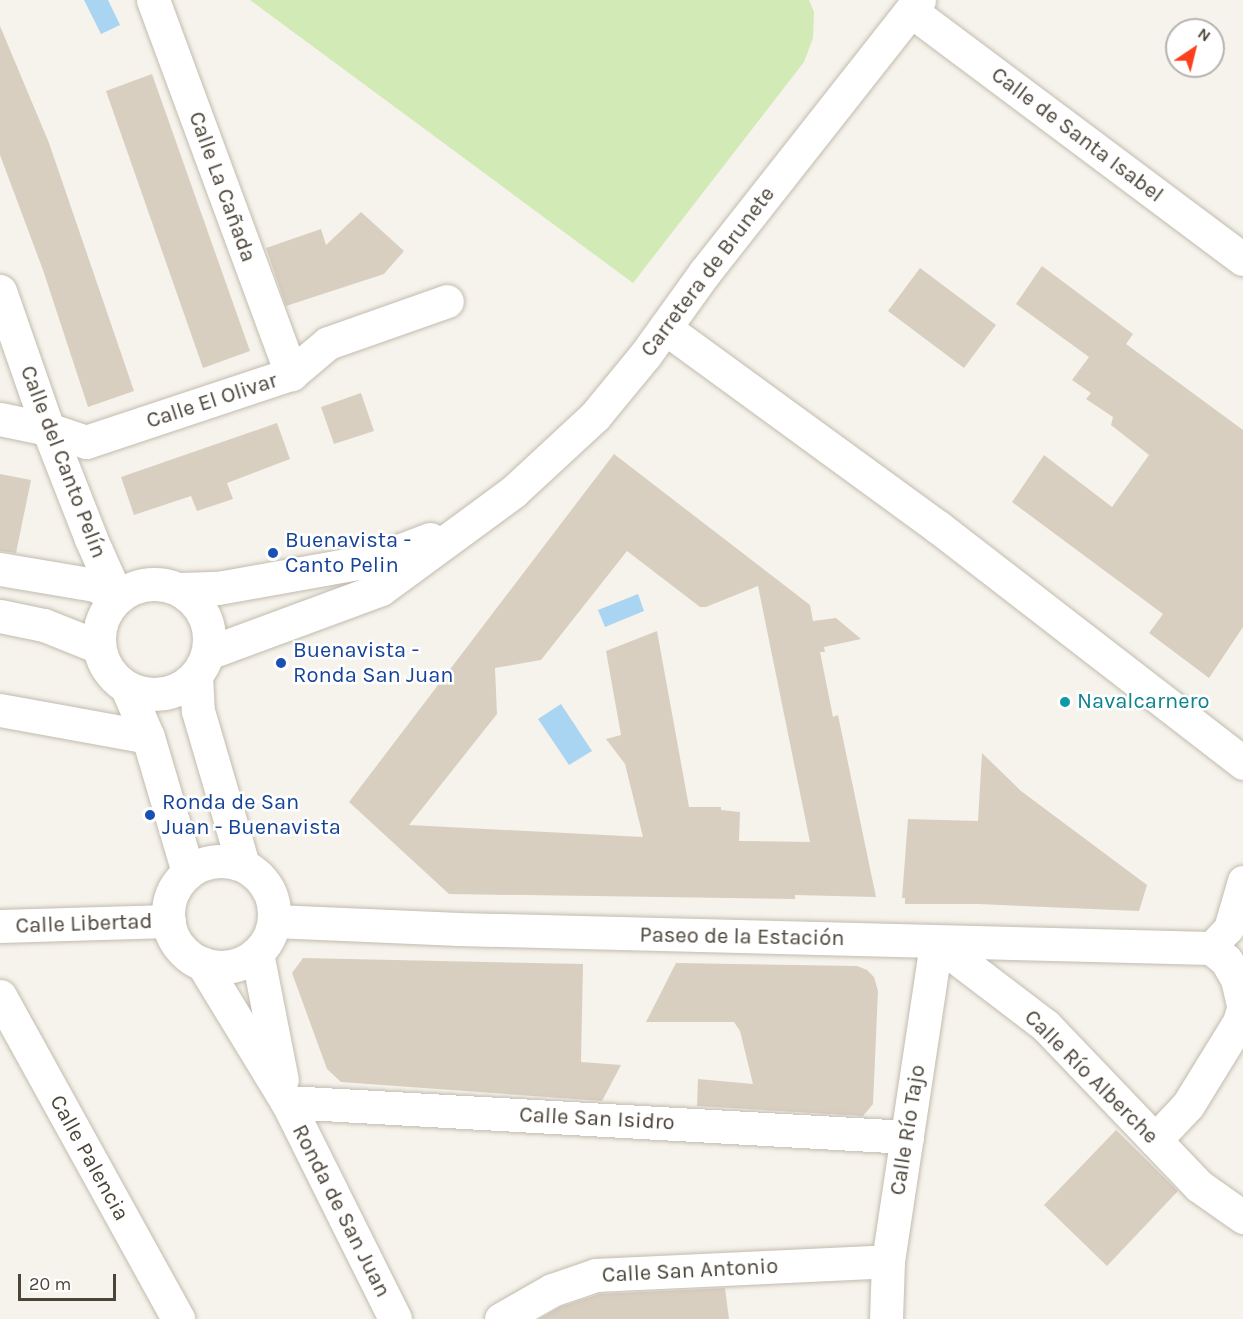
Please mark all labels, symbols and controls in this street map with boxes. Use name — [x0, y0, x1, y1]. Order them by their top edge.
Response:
north arrow — [1165, 18, 1225, 78]
text: N — [1194, 23, 1215, 46]
street label: Calle de Santa Isabel — [986, 62, 1168, 208]
street label: Calle La Cañada — [183, 108, 261, 266]
street label: Carretera de Brunete — [635, 182, 781, 362]
street label: Calle del Canto Pelín — [14, 362, 112, 562]
street label: Calle El Olivar — [143, 367, 281, 435]
place label: Buenavista - Canto Pelin — [285, 527, 411, 578]
marker: Buenavista - Canto Pelin — [266, 546, 280, 560]
place label: Buenavista - Ronda San Juan — [293, 637, 454, 688]
marker: Buenavista - Ronda San Juan — [274, 656, 288, 670]
place label: Navalcarnero — [1077, 689, 1209, 715]
marker: Navalcarnero — [1058, 695, 1072, 709]
place label: Ronda de San Juan - Buenavista — [162, 789, 341, 840]
marker: Ronda de San Juan - Buenavista — [143, 808, 157, 822]
street label: Calle Libertad — [15, 908, 153, 940]
street label: Paseo de la Estación — [639, 922, 845, 952]
street label: Calle Río Alberche — [1018, 1004, 1164, 1150]
street label: Calle Río Tajo — [885, 1063, 931, 1197]
street label: Calle Palencia — [44, 1091, 134, 1225]
street label: Calle San Isidro — [519, 1102, 675, 1136]
street label: Ronda de San Juan — [286, 1120, 396, 1302]
street label: Calle San Antonio — [601, 1253, 779, 1289]
scale bar — [21, 1262, 118, 1300]
text: 20 m — [29, 1273, 71, 1295]

